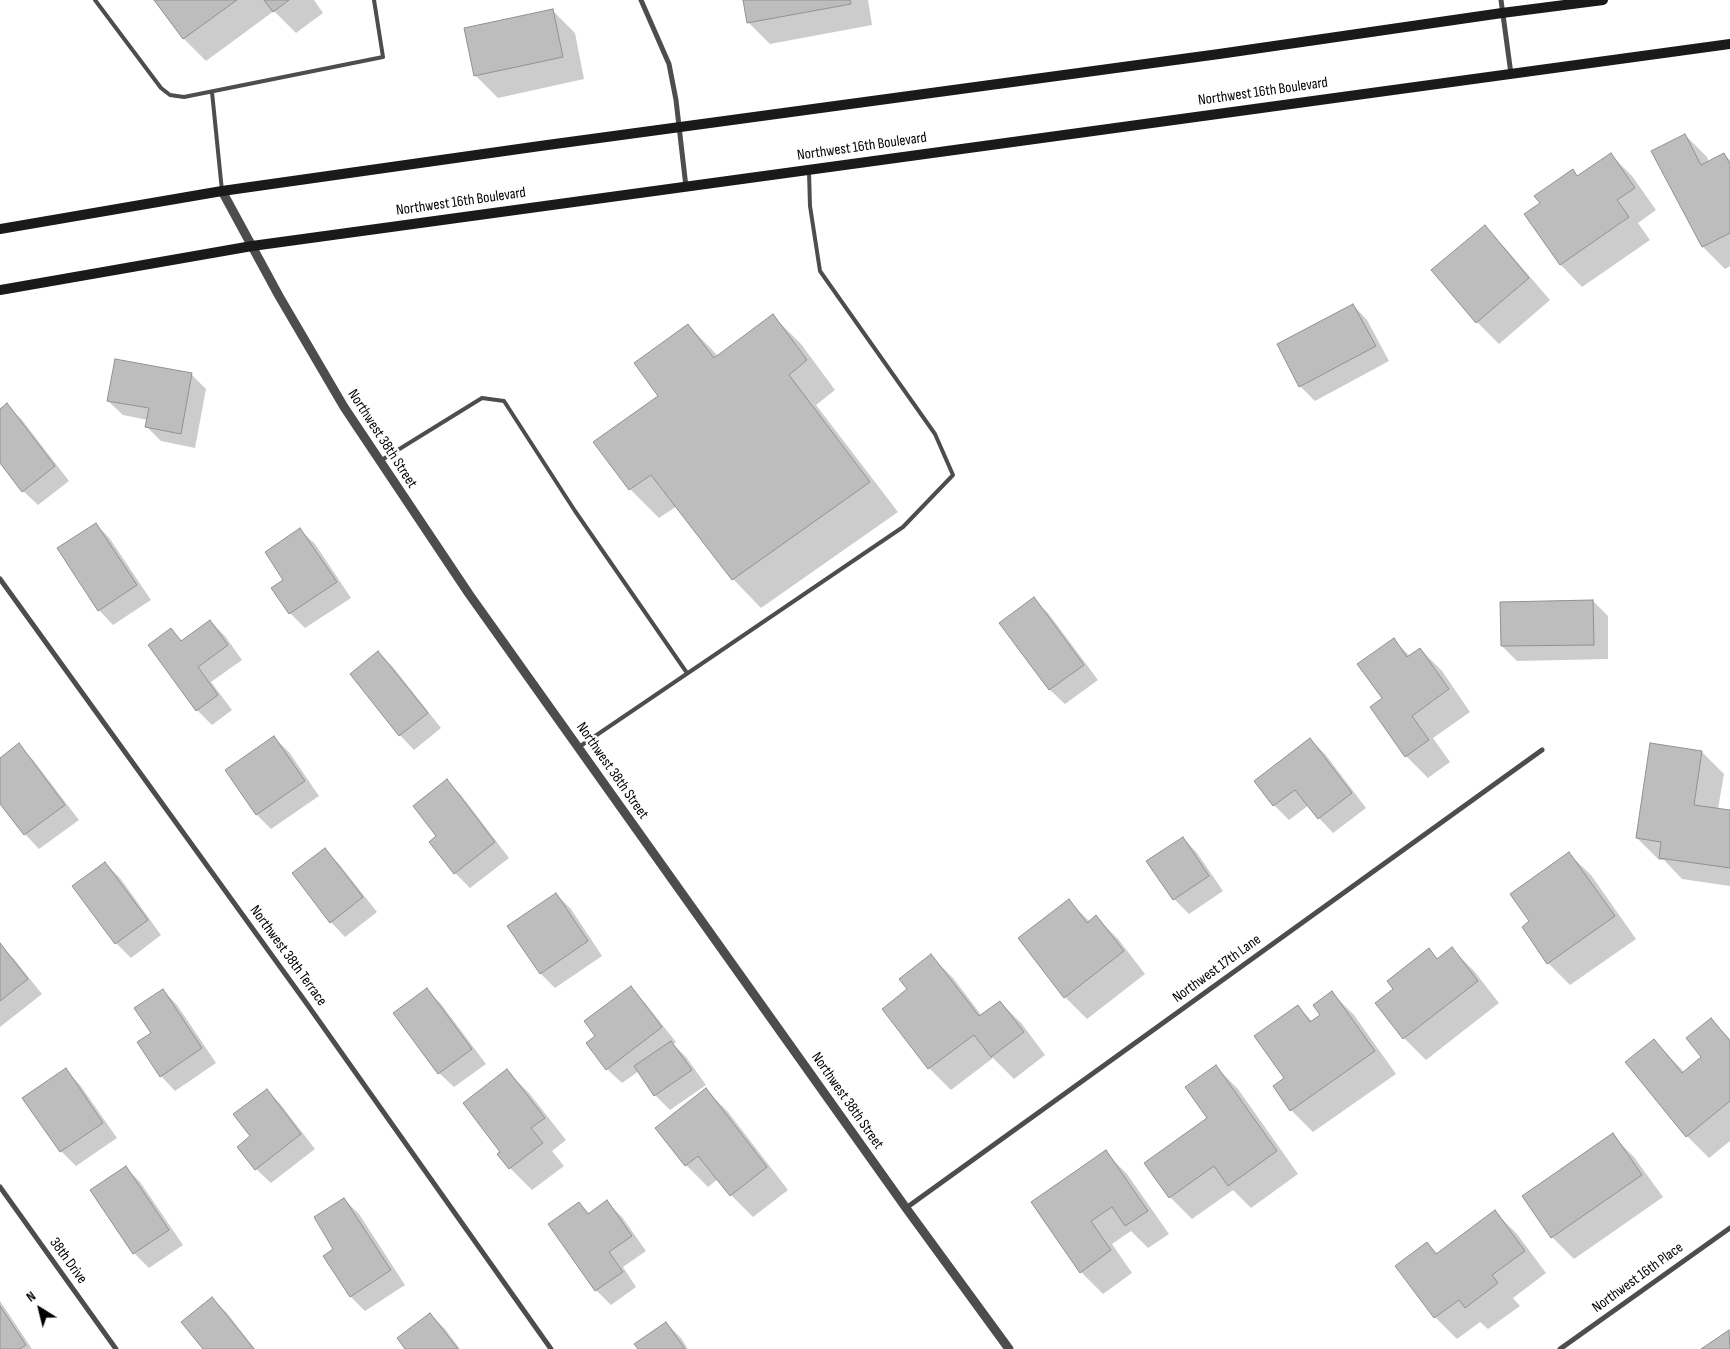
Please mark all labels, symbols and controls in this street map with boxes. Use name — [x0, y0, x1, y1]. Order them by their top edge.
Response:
street label: Northwest 16th Boulevard — [1197, 74, 1329, 110]
street label: Northwest 16th Boulevard — [796, 129, 928, 165]
street label: Northwest 16th Boulevard — [395, 184, 527, 220]
street label: Northwest 38th Street — [343, 386, 421, 492]
street label: Northwest 38th Street — [572, 719, 652, 823]
street label: Northwest 38th Terrace — [246, 902, 330, 1010]
street label: Northwest 17th Lane — [1169, 931, 1265, 1007]
street label: Northwest 38th Street — [807, 1049, 887, 1153]
street label: 38th Drive — [45, 1235, 91, 1287]
street label: Northwest 16th Place — [1589, 1239, 1687, 1317]
north arrow — [15, 1284, 65, 1334]
text: N — [23, 1287, 39, 1306]

